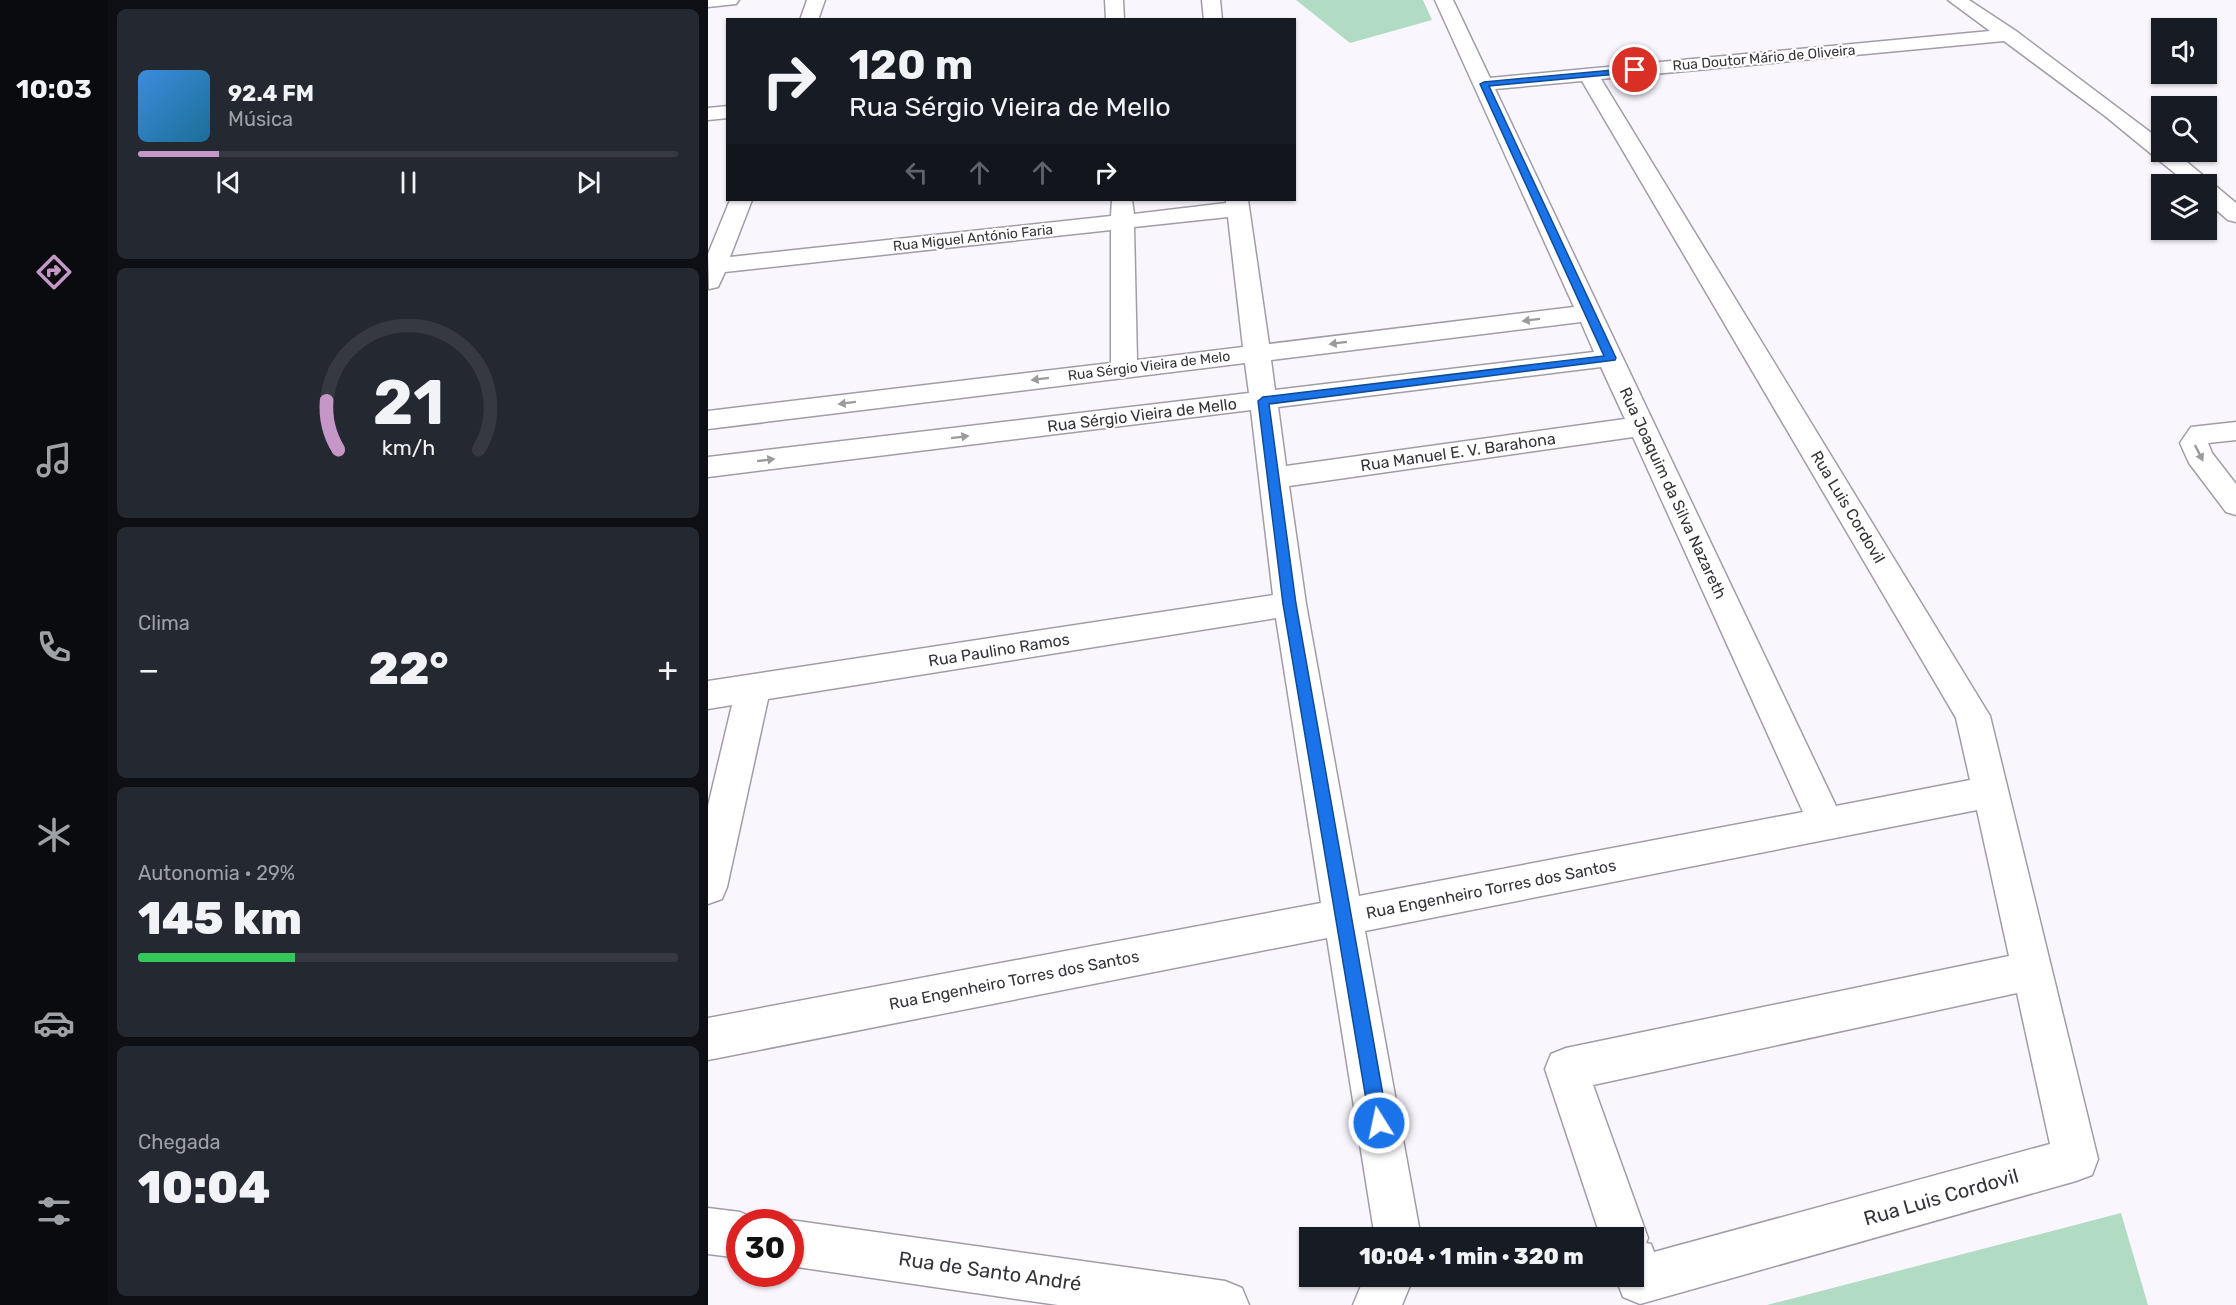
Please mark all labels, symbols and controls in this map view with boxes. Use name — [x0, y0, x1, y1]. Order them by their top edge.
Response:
map controls — [2151, 18, 2217, 240]
button: sound — [2151, 18, 2217, 84]
text: 120 m — [849, 40, 973, 90]
icon: right — [750, 42, 828, 120]
street label: Rua Doutor Mário de Oliveira — [1672, 42, 1856, 74]
pin — [1609, 44, 1660, 95]
icon: arrive — [1618, 53, 1651, 86]
text: 10:03 — [16, 73, 92, 105]
text: 92.4 FM — [228, 80, 314, 107]
text: Rua Sérgio Vieira de Mello — [849, 91, 1171, 123]
button: search — [2151, 96, 2217, 162]
text: Música — [228, 107, 293, 131]
icon: left — [900, 156, 933, 189]
icon: ahead — [963, 156, 996, 189]
icon: ahead — [1026, 156, 1059, 189]
icon: right — [1089, 156, 1122, 189]
icon: previous — [212, 166, 245, 199]
icon: pause — [392, 166, 425, 199]
icon: next — [572, 166, 605, 199]
button: layers — [2151, 174, 2217, 240]
street label: Rua Miguel António Faria — [892, 221, 1054, 255]
icon: directions — [33, 251, 75, 293]
one-way arrow — [1522, 315, 1541, 325]
one-way arrow — [1328, 338, 1347, 347]
street label: Rua Sérgio Vieira de Melo — [1067, 348, 1231, 384]
text: 21 — [372, 366, 444, 440]
one-way arrow — [1030, 374, 1049, 384]
street label: Rua Joaquim da Silva Nazareth — [1616, 384, 1730, 602]
street label: Rua Sérgio Vieira de Mello — [1046, 394, 1238, 436]
one-way arrow — [837, 398, 856, 408]
street label: Rua Manuel E. V. Barahona — [1359, 429, 1557, 475]
one-way arrow — [950, 432, 969, 442]
text: km/h — [381, 436, 435, 461]
icon: music — [33, 439, 75, 481]
one-way arrow — [2194, 445, 2204, 462]
street label: Rua Luis Cordovil — [1807, 447, 1889, 567]
one-way arrow — [757, 455, 776, 465]
text: Clima — [138, 611, 190, 635]
icon: phone — [33, 626, 75, 668]
street label: Rua Paulino Ramos — [927, 629, 1071, 671]
text: 22° — [369, 642, 448, 695]
text: − — [138, 650, 159, 689]
text: + — [657, 650, 678, 689]
icon: climate — [33, 814, 75, 856]
street label: Rua Engenheiro Torres dos Santos — [1364, 855, 1618, 923]
text: Autonomia · 29% — [138, 861, 295, 885]
text: 145 km — [138, 892, 302, 945]
street label: Rua Engenheiro Torres dos Santos — [887, 946, 1141, 1014]
icon: car — [33, 1002, 75, 1044]
position arrow — [1347, 1091, 1411, 1155]
text: Chegada — [138, 1130, 221, 1154]
text: 10:04 — [138, 1161, 270, 1214]
street label: Rua Luis Cordovil — [1861, 1163, 2021, 1231]
icon: filters — [33, 1190, 75, 1232]
speed limit sign: 30 — [726, 1209, 804, 1287]
text: 10:04 · 1 min · 320 m — [1359, 1243, 1584, 1270]
street label: Rua de Santo André — [897, 1246, 1083, 1296]

